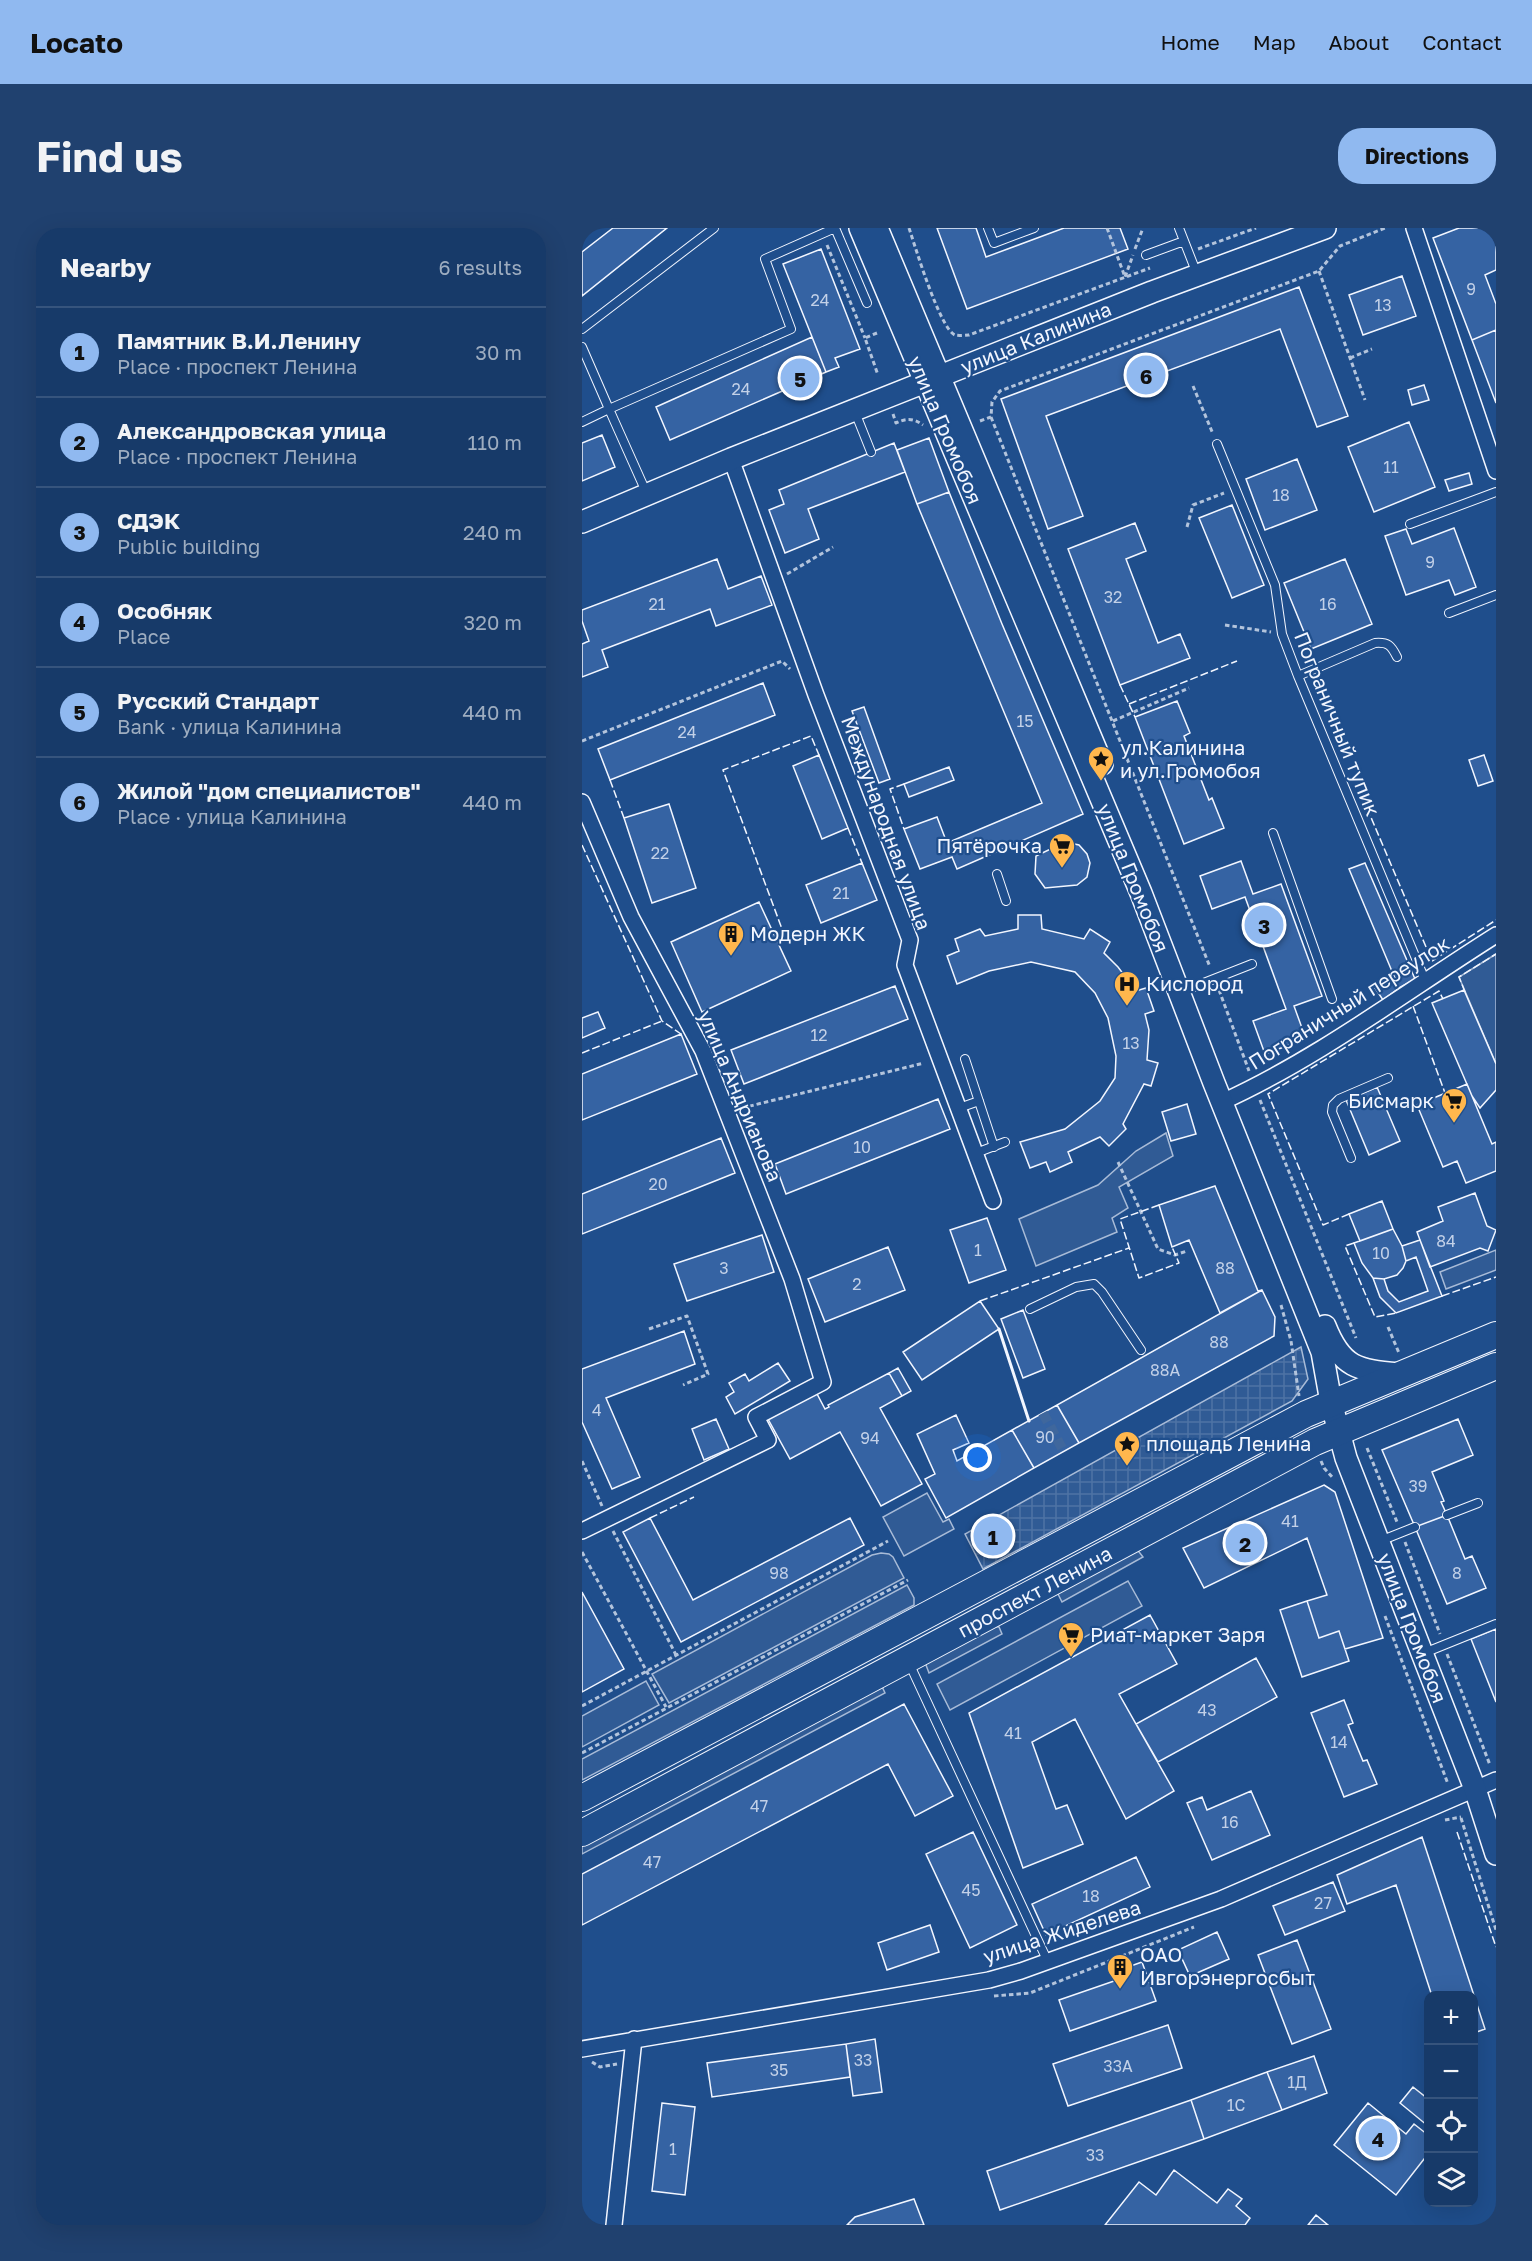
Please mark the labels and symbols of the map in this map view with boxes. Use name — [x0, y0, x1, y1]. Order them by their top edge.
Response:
house number: 9 — [1466, 279, 1476, 299]
house number: 24 — [810, 290, 830, 310]
house number: 13 — [1374, 295, 1392, 315]
street label: улица Калинина — [957, 296, 1115, 378]
street label: улица Громобоя — [904, 352, 988, 507]
pin: 6 — [1126, 352, 1166, 398]
pin: 5 — [780, 356, 820, 400]
house number: 24 — [731, 379, 751, 399]
house number: 11 — [1383, 457, 1399, 477]
house number: 18 — [1272, 485, 1290, 505]
house number: 9 — [1425, 552, 1435, 572]
house number: 32 — [1104, 587, 1122, 607]
house number: 21 — [648, 594, 666, 614]
house number: 16 — [1319, 594, 1337, 614]
street label: Пограничный тупик — [1290, 628, 1386, 819]
house number: 15 — [1016, 711, 1034, 731]
street label: Международная улица — [837, 712, 937, 933]
house number: 24 — [677, 722, 697, 742]
place label: ул.Калинина и ул.Громобоя — [1120, 735, 1261, 782]
place icon: ул.Калинина и ул.Громобоя — [1086, 744, 1116, 782]
street label: улица Громобоя — [1093, 800, 1175, 956]
supermarket icon: Пятёрочка — [1047, 831, 1077, 869]
place label: Пятёрочка — [936, 833, 1042, 857]
house number: 22 — [651, 843, 669, 863]
house number: 21 — [832, 883, 850, 903]
pin: 3 — [1244, 902, 1284, 948]
building icon: Модерн ЖК — [716, 919, 746, 957]
place label: Модерн ЖК — [750, 921, 865, 945]
street label: Пограничный переулок — [1244, 930, 1453, 1074]
hospital icon: Кислород — [1112, 969, 1142, 1007]
place label: Кислород — [1146, 971, 1243, 995]
street label: улица Андрианова — [694, 1006, 788, 1185]
house number: 12 — [810, 1025, 828, 1045]
house number: 13 — [1122, 1033, 1140, 1053]
supermarket icon: Бисмарк — [1439, 1086, 1469, 1124]
place label: Бисмарк — [1348, 1088, 1434, 1112]
house number: 10 — [853, 1137, 871, 1157]
house number: 20 — [648, 1174, 668, 1194]
house number: 84 — [1436, 1231, 1456, 1251]
house number: 1 — [974, 1240, 982, 1260]
house number: 10 — [1372, 1243, 1390, 1263]
house number: 3 — [719, 1258, 729, 1278]
house number: 88 — [1215, 1258, 1235, 1278]
house number: 2 — [852, 1274, 862, 1294]
house number: 88 — [1209, 1332, 1229, 1352]
house number: 88А — [1150, 1360, 1180, 1380]
house number: 4 — [592, 1400, 602, 1420]
house number: 90 — [1035, 1427, 1055, 1447]
house number: 94 — [860, 1428, 880, 1448]
place icon: площадь Ленина — [1112, 1429, 1142, 1467]
place label: площадь Ленина — [1146, 1431, 1311, 1455]
your location — [963, 1443, 992, 1472]
house number: 39 — [1408, 1476, 1428, 1496]
house number: 41 — [1281, 1511, 1299, 1531]
pin: 1 — [974, 1514, 1012, 1558]
pin: 2 — [1226, 1520, 1264, 1566]
street label: проспект Ленина — [953, 1540, 1116, 1642]
street label: улица Громобоя — [1373, 1549, 1453, 1706]
house number: 98 — [769, 1563, 789, 1583]
house number: 8 — [1452, 1563, 1462, 1583]
supermarket icon: Риат-маркет Заря — [1056, 1620, 1086, 1658]
place label: Риат-маркет Заря — [1090, 1622, 1265, 1646]
house number: 43 — [1197, 1700, 1217, 1720]
house number: 41 — [1004, 1723, 1022, 1743]
house number: 14 — [1330, 1732, 1348, 1752]
house number: 47 — [750, 1796, 768, 1816]
house number: 16 — [1221, 1812, 1239, 1832]
house number: 47 — [643, 1852, 661, 1872]
house number: 45 — [961, 1880, 981, 1900]
house number: 18 — [1082, 1886, 1100, 1906]
house number: 27 — [1314, 1893, 1332, 1913]
street label: улица Жиделева — [980, 1894, 1144, 1968]
place label: ОАО Ивгорэнергосбыт — [1140, 1942, 1315, 1989]
building icon: ОАО Ивгорэнергосбыт — [1105, 1952, 1135, 1990]
house number: 33 — [854, 2050, 872, 2070]
house number: 33А — [1103, 2056, 1133, 2076]
house number: 35 — [770, 2060, 788, 2080]
house number: 1Д — [1287, 2072, 1307, 2092]
house number: 1С — [1227, 2095, 1245, 2115]
pin: 4 — [1358, 2116, 1398, 2160]
house number: 1 — [669, 2139, 677, 2159]
house number: 33 — [1086, 2145, 1104, 2165]

